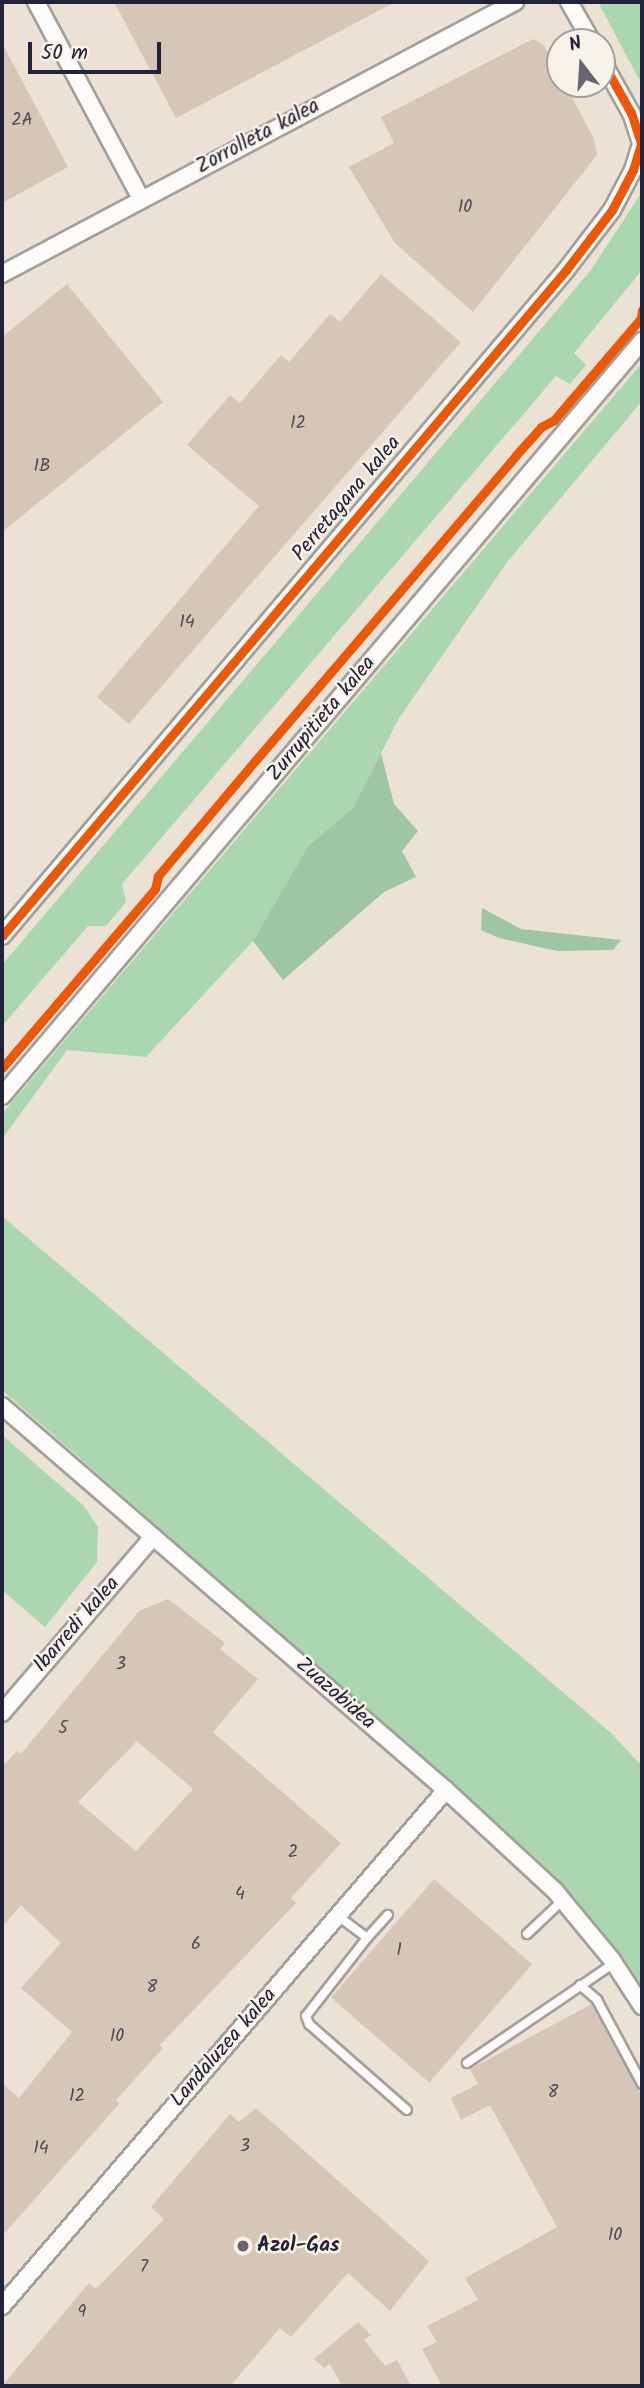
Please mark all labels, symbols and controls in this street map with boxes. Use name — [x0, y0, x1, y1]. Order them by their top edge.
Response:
scale bar — [32, 28, 164, 72]
north arrow — [546, 28, 616, 98]
text: N — [565, 29, 586, 61]
text: 50 m — [41, 37, 88, 70]
street label: Zorrolleta kalea — [192, 94, 324, 180]
house number: 2A — [11, 110, 33, 132]
house number: 10 — [458, 197, 472, 219]
house number: 12 — [290, 413, 306, 435]
street label: Perretagana kalea — [287, 431, 407, 567]
house number: 1B — [33, 456, 51, 478]
house number: 14 — [179, 612, 195, 634]
street label: Zurrupitieta kalea — [262, 651, 382, 787]
street label: Ibarredi kalea — [29, 1572, 125, 1678]
street label: Zuazobidea — [290, 1652, 380, 1736]
house number: 3 — [116, 1654, 126, 1676]
house number: 5 — [58, 1718, 68, 1740]
house number: 2 — [288, 1842, 298, 1864]
house number: 4 — [235, 1884, 245, 1906]
house number: 6 — [191, 1934, 201, 1956]
house number: 1 — [396, 1940, 402, 1962]
house number: 8 — [147, 1977, 157, 1999]
street label: Landaluzea kalea — [166, 1983, 282, 2113]
house number: 10 — [110, 2026, 124, 2048]
house number: 8 — [548, 2082, 558, 2104]
house number: 12 — [69, 2086, 85, 2108]
house number: 3 — [240, 2136, 250, 2158]
house number: 14 — [33, 2138, 49, 2160]
house number: 10 — [608, 2225, 622, 2247]
place label: Azol-Gas — [257, 2233, 340, 2259]
marker: Azol-Gas — [235, 2238, 251, 2254]
house number: 7 — [140, 2257, 148, 2279]
house number: 9 — [78, 2302, 86, 2324]

